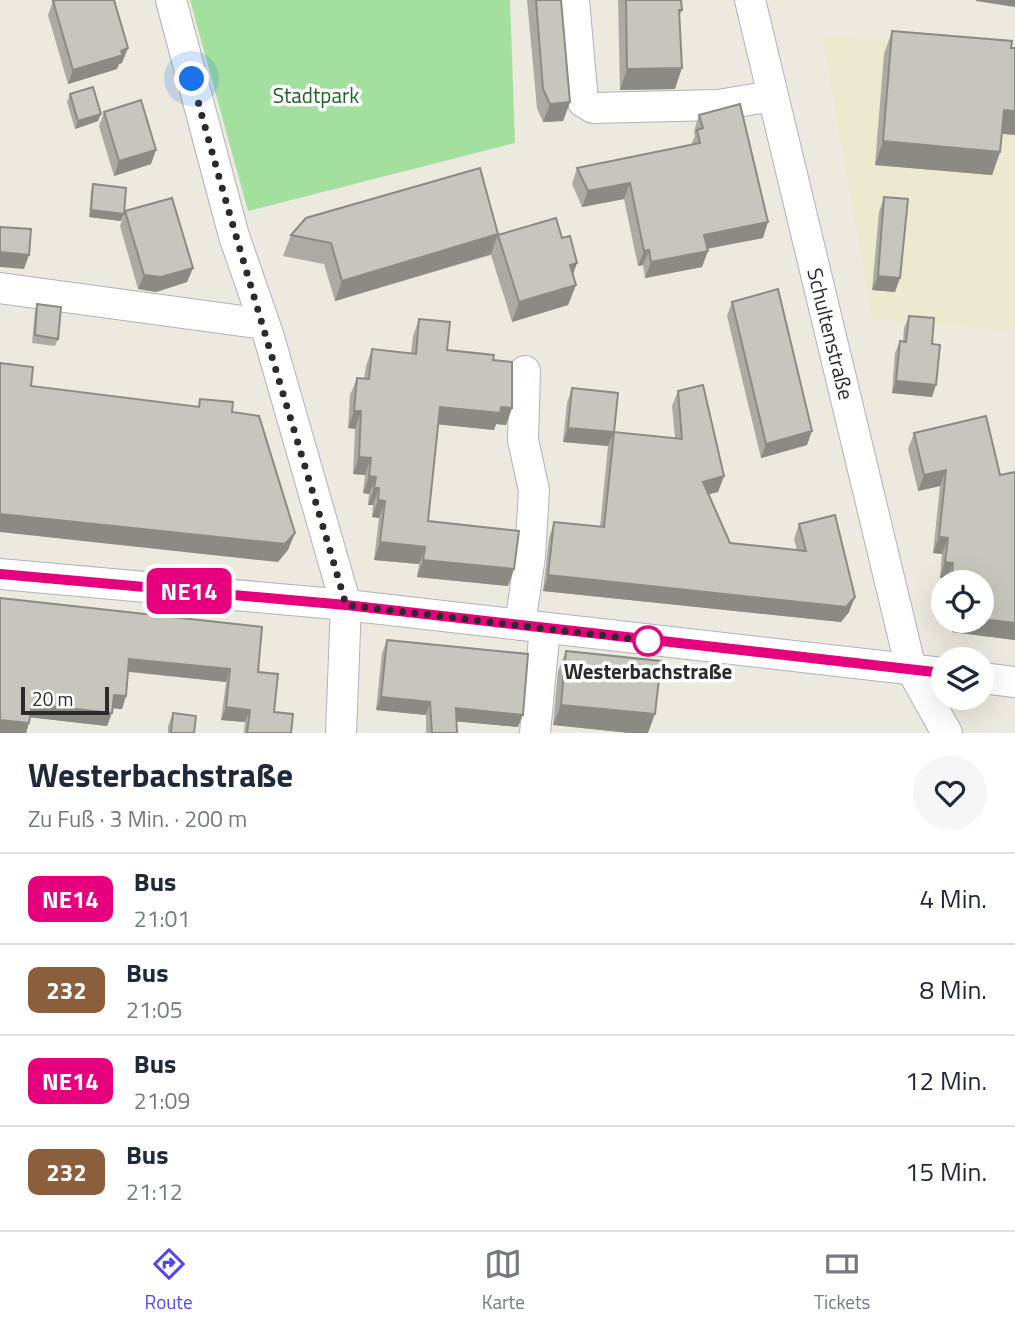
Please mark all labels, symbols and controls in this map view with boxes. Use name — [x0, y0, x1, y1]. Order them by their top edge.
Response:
your location — [174, 61, 209, 96]
park label: Stadtpark — [273, 79, 359, 111]
street label: Schultenstraße — [799, 265, 863, 403]
line badge: NE14 — [140, 568, 238, 614]
map controls — [931, 570, 994, 710]
button: locate — [931, 570, 994, 633]
text: NE14 — [161, 573, 217, 609]
marker: Westerbachstraße — [633, 626, 663, 656]
button: layers — [931, 647, 994, 710]
place label: Westerbachstraße — [564, 655, 732, 687]
scale bar — [21, 684, 108, 716]
text: 20 m — [32, 684, 73, 713]
text: Westerbachstraße — [28, 750, 293, 800]
button: heart — [913, 756, 987, 830]
text: Zu Fuß · 3 Min. · 200 m — [28, 801, 247, 836]
text: Bus — [134, 862, 176, 901]
text: 4 Min. — [920, 879, 987, 918]
text: NE14 — [42, 881, 99, 917]
text: 21:01 — [134, 901, 190, 936]
text: Bus — [126, 953, 168, 992]
text: 8 Min. — [920, 970, 987, 1009]
text: 232 — [46, 972, 87, 1008]
text: 21:05 — [126, 992, 183, 1027]
text: Bus — [134, 1044, 176, 1083]
text: 12 Min. — [905, 1061, 987, 1100]
text: NE14 — [42, 1063, 99, 1099]
text: 21:09 — [134, 1083, 190, 1118]
text: Bus — [126, 1135, 168, 1174]
text: 15 Min. — [905, 1152, 987, 1191]
text: 232 — [46, 1154, 87, 1190]
text: 21:12 — [126, 1174, 183, 1209]
tab: Route — [145, 1245, 193, 1316]
tab: Karte — [482, 1245, 525, 1316]
tab: Tickets — [814, 1245, 870, 1316]

